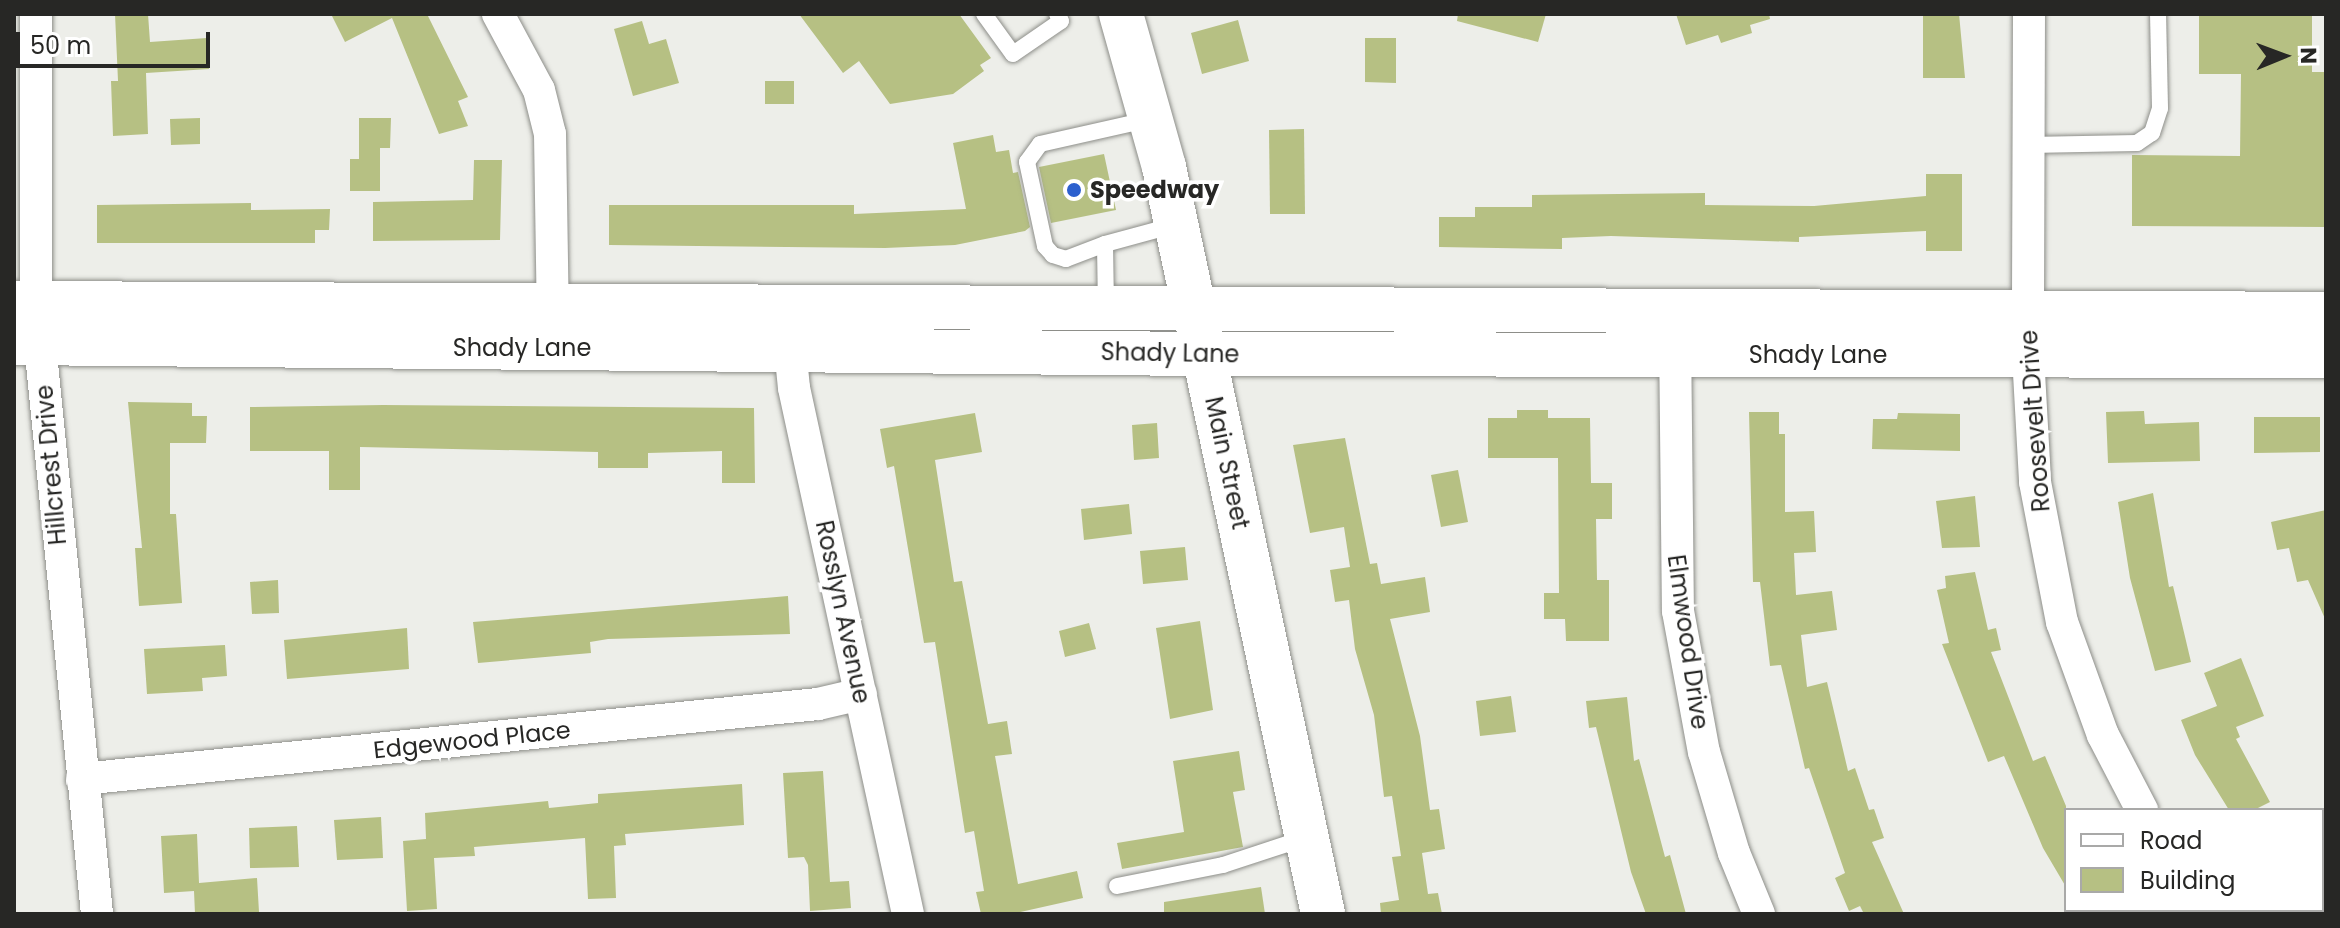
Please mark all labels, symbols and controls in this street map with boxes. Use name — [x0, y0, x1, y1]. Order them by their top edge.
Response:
scale bar — [20, 16, 214, 66]
north arrow — [2244, 16, 2324, 96]
text: 50 m — [30, 29, 91, 62]
text: N — [2293, 47, 2324, 64]
place label: Speedway — [1090, 176, 1219, 204]
marker: Speedway — [1065, 181, 1083, 199]
street label: Roosevelt Drive — [2014, 329, 2056, 513]
street label: Shady Lane — [453, 334, 591, 362]
street label: Shady Lane — [1100, 337, 1240, 369]
street label: Shady Lane — [1749, 341, 1887, 369]
street label: Hillcrest Drive — [30, 384, 72, 546]
street label: Main Street — [1199, 394, 1255, 532]
street label: Rosslyn Avenue — [810, 518, 876, 706]
street label: Elmwood Drive — [1661, 553, 1715, 731]
street label: Edgewood Place — [372, 715, 572, 765]
legend — [2064, 808, 2324, 912]
text: Road — [2140, 824, 2202, 857]
text: Building — [2140, 864, 2236, 897]

